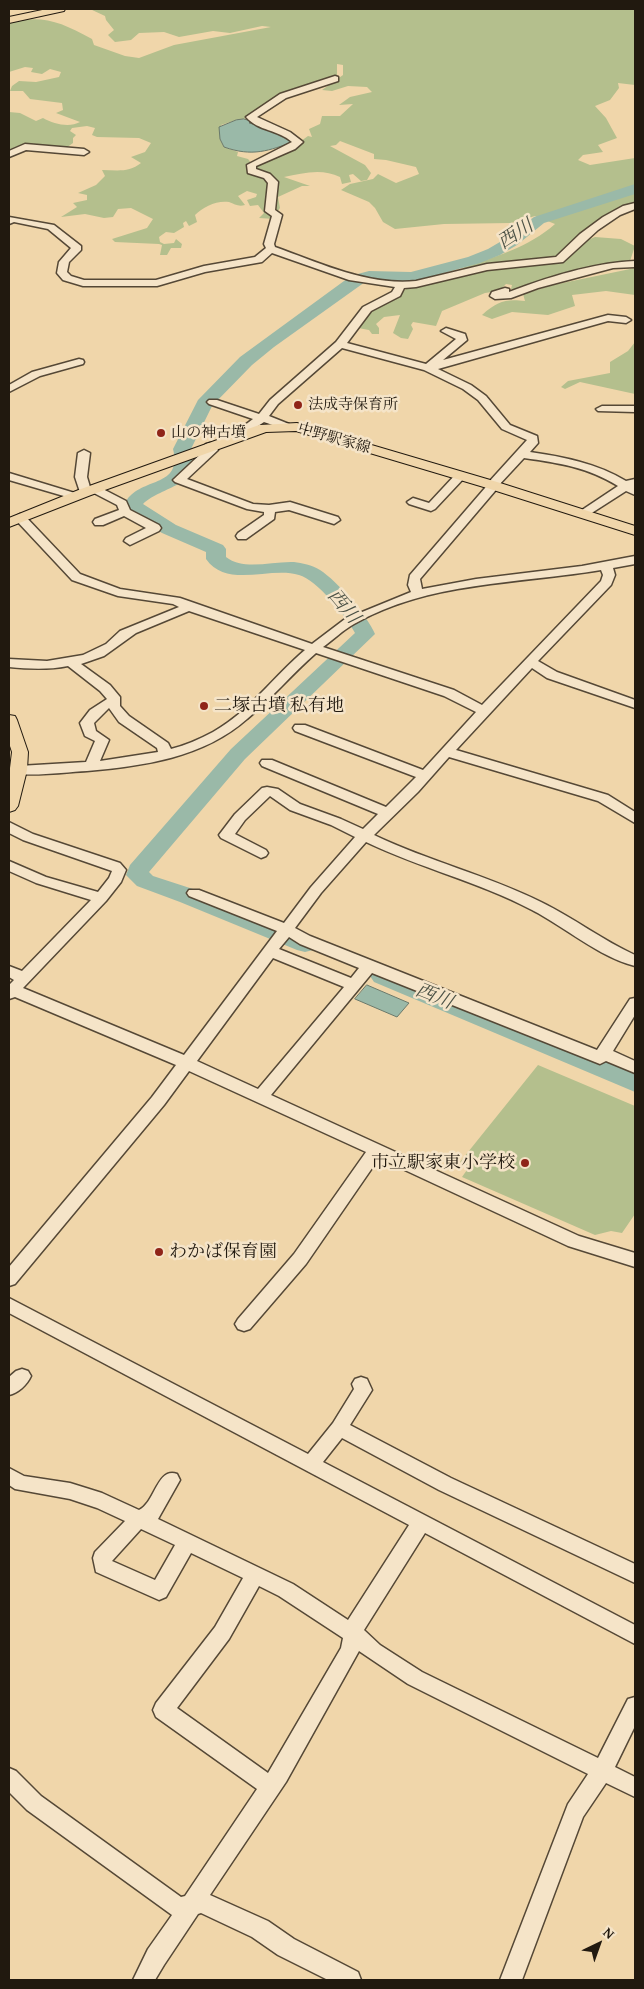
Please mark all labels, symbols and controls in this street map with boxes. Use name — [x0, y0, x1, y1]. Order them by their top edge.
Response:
water label: 西川 — [494, 215, 538, 255]
place label: 法成寺保育所 — [308, 396, 398, 414]
marker: 法成寺保育所 — [292, 399, 304, 411]
street label: 中野駅家線 — [295, 420, 373, 458]
place label: 山の神古墳 — [171, 424, 246, 442]
marker: 山の神古墳 — [155, 427, 167, 439]
water label: 西川 — [322, 585, 364, 629]
place label: 二塚古墳 私有地 — [214, 695, 344, 717]
marker: 二塚古墳 私有地 — [198, 700, 210, 712]
water label: 西川 — [412, 979, 456, 1015]
place label: 市立駅家東小学校 — [371, 1152, 515, 1174]
marker: 市立駅家東小学校 — [519, 1157, 531, 1169]
place label: わかば保育園 — [169, 1241, 277, 1263]
marker: わかば保育園 — [153, 1246, 165, 1258]
north arrow — [574, 1919, 624, 1969]
text: N — [599, 1922, 619, 1943]

